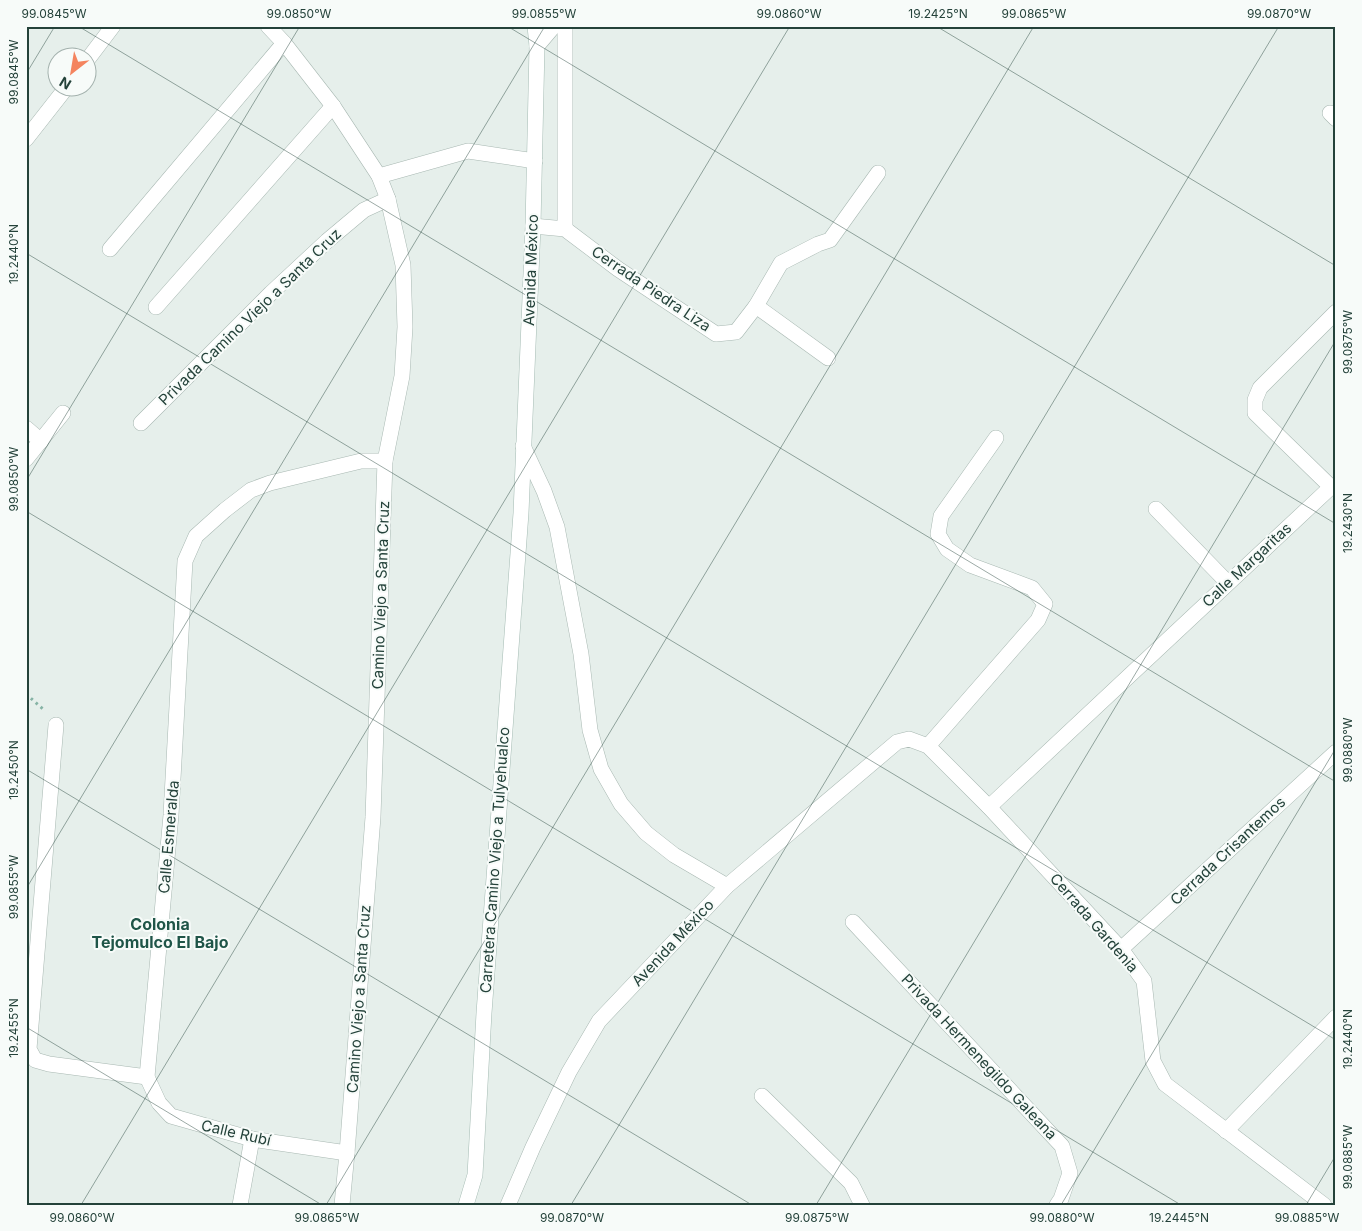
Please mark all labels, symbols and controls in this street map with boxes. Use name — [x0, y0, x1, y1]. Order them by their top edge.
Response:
text: 99.0845°W — [21, 6, 87, 21]
text: 99.0850°W — [267, 6, 332, 21]
text: 99.0855°W — [512, 6, 576, 21]
text: 99.0860°W — [756, 6, 822, 21]
text: 19.2425°N — [908, 6, 968, 21]
text: 99.0865°W — [1002, 6, 1067, 21]
text: 99.0870°W — [1247, 6, 1311, 21]
text: 99.0845°W — [6, 39, 21, 105]
north arrow — [48, 48, 98, 98]
text: N — [56, 74, 74, 94]
street label: Avenida México — [519, 214, 542, 326]
text: 19.2440°N — [6, 224, 21, 284]
street label: Privada Camino Viejo a Santa Cruz — [154, 224, 345, 409]
street label: Cerrada Piedra Liza — [588, 242, 715, 336]
text: 99.0875°W — [1340, 310, 1355, 374]
text: 99.0850°W — [6, 446, 21, 511]
text: 19.2430°N — [1340, 493, 1355, 553]
street label: Camino Viejo a Santa Cruz — [368, 500, 393, 690]
street label: Calle Margaritas — [1198, 518, 1295, 611]
text: 99.0880°W — [1340, 717, 1355, 783]
street label: Carretera Camino Viejo a Tulyehualco — [476, 726, 513, 994]
text: 19.2450°N — [6, 740, 21, 800]
street label: Calle Esmeralda — [154, 779, 183, 894]
street label: Cerrada Crisantemos — [1166, 792, 1289, 909]
text: 99.0855°W — [6, 855, 21, 919]
street label: Cerrada Gardenia — [1046, 869, 1143, 976]
street label: Avenida México — [628, 895, 718, 990]
street label: Camino Viejo a Santa Cruz — [342, 904, 375, 1094]
district label: Colonia Tejomulco El Bajo — [92, 914, 229, 952]
street label: Privada Hermenegildo Galeana — [898, 970, 1061, 1143]
text: 19.2455°N — [6, 998, 21, 1058]
text: 19.2440°N — [1340, 1009, 1355, 1069]
street label: Calle Rubí — [199, 1115, 273, 1150]
text: 99.0885°W — [1340, 1124, 1355, 1189]
text: 99.0860°W — [49, 1210, 115, 1225]
text: 99.0865°W — [295, 1210, 360, 1225]
text: 99.0870°W — [540, 1210, 604, 1225]
text: 99.0875°W — [785, 1210, 849, 1225]
text: 99.0880°W — [1029, 1210, 1095, 1225]
text: 19.2445°N — [1149, 1210, 1209, 1225]
text: 99.0885°W — [1275, 1210, 1340, 1225]

